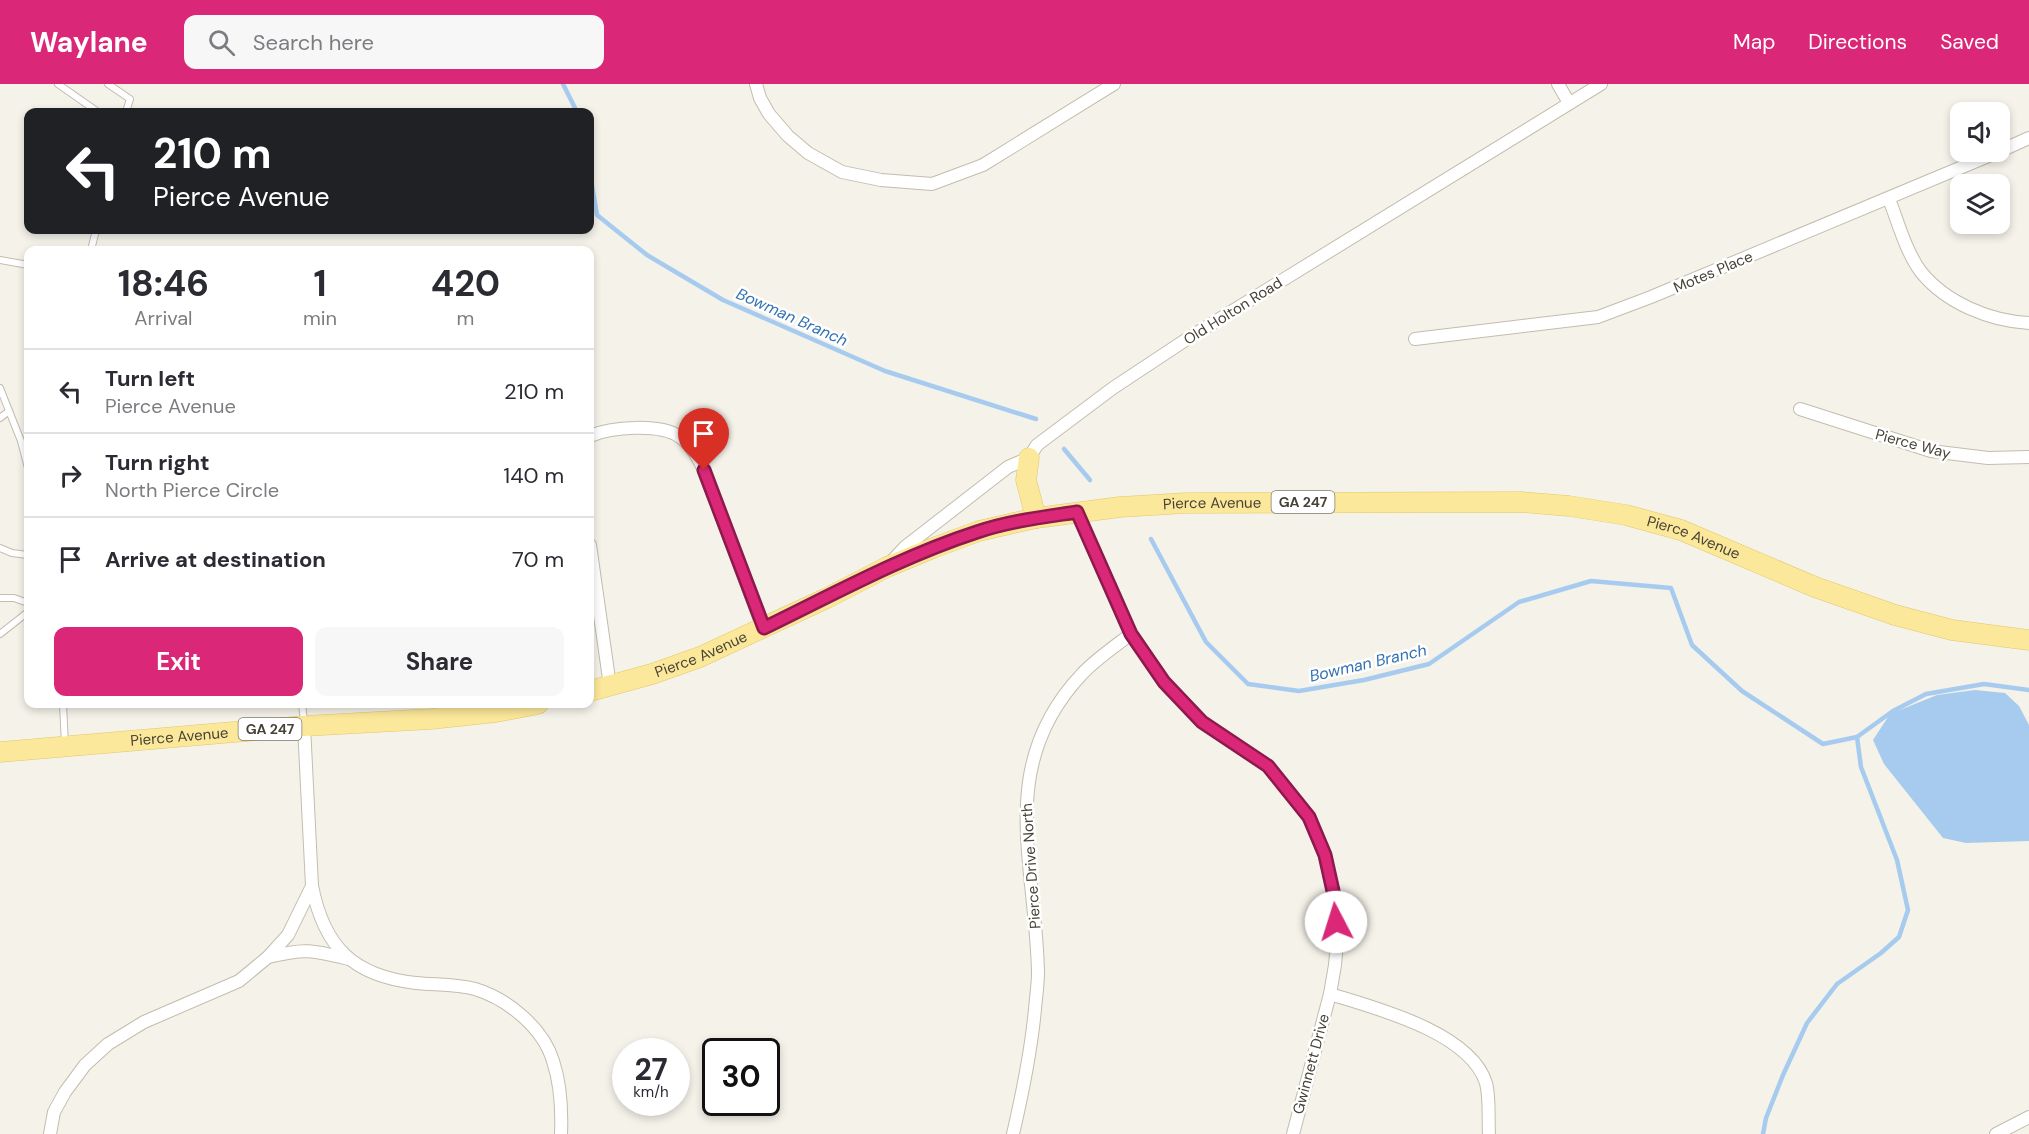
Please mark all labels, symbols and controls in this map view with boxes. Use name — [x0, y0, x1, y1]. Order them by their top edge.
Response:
search box — [184, 15, 604, 69]
text: Waylane — [30, 24, 148, 61]
icon: search — [205, 26, 238, 59]
text: Search here — [253, 28, 374, 57]
text: Map — [1733, 28, 1775, 56]
text: Directions — [1808, 28, 1907, 56]
text: Saved — [1940, 28, 1999, 56]
map controls — [1950, 102, 2010, 234]
button: sound — [1950, 102, 2010, 162]
text: 210 m — [153, 126, 271, 181]
icon: left — [54, 132, 132, 210]
button: layers — [1950, 174, 2010, 234]
text: Pierce Avenue — [153, 179, 330, 214]
street label: Motes Place — [1670, 246, 1756, 298]
text: 18:46 — [118, 260, 209, 307]
text: 1 — [313, 260, 327, 307]
text: 420 — [431, 260, 500, 307]
street label: Old Holton Road — [1180, 273, 1286, 349]
water label: Bowman Branch — [733, 283, 851, 351]
text: Arrival — [134, 305, 193, 331]
text: min — [303, 305, 337, 331]
text: m — [457, 305, 474, 331]
text: Turn left — [105, 364, 195, 393]
icon: left — [54, 375, 87, 408]
text: 210 m — [504, 377, 564, 406]
text: Pierce Avenue — [105, 393, 236, 419]
pin — [678, 408, 729, 470]
icon: arrive — [687, 417, 720, 450]
street label: Pierce Way — [1873, 424, 1954, 464]
text: Turn right — [105, 448, 210, 477]
icon: right — [54, 459, 87, 492]
text: 140 m — [503, 461, 564, 490]
text: North Pierce Circle — [105, 477, 279, 503]
road number: GA 247 — [1272, 491, 1334, 513]
street label: Pierce Avenue — [1162, 493, 1261, 514]
street label: Pierce Avenue — [1645, 511, 1743, 564]
icon: arrive — [54, 543, 87, 576]
text: Arrive at destination — [105, 545, 326, 574]
text: 70 m — [512, 545, 564, 574]
street label: Pierce Avenue — [652, 626, 750, 682]
button: Exit — [54, 627, 303, 696]
button: Share — [315, 627, 564, 696]
water label: Bowman Branch — [1307, 639, 1429, 687]
road number: GA 247 — [238, 718, 302, 740]
street label: Pierce Avenue — [130, 723, 229, 751]
street label: Pierce Drive North — [1017, 802, 1045, 930]
position arrow — [1304, 890, 1368, 954]
street label: Gwinnett Drive — [1288, 1012, 1334, 1116]
speed limit sign: 30 — [702, 1038, 780, 1116]
text: 27 — [634, 1050, 668, 1089]
text: km/h — [633, 1082, 669, 1102]

